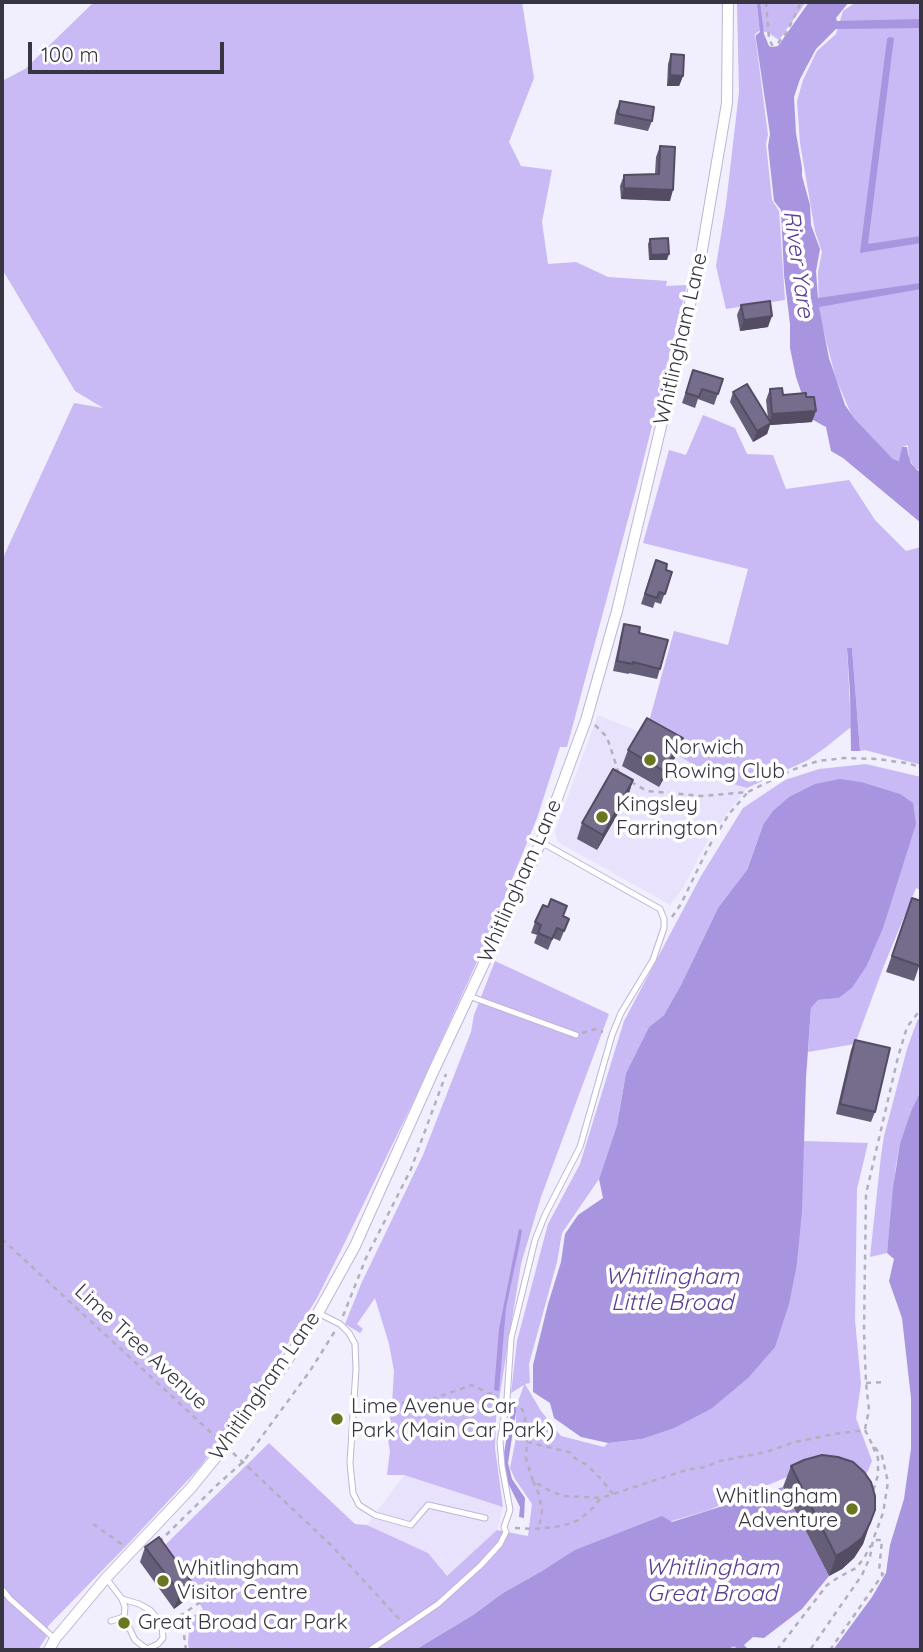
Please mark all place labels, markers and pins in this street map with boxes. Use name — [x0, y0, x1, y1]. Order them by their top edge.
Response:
place label: Norwich Rowing Club — [664, 735, 785, 785]
marker: Norwich Rowing Club — [642, 752, 658, 768]
place label: Kingsley Farrington — [616, 792, 718, 842]
marker: Kingsley Farrington — [594, 809, 610, 825]
place label: Lime Avenue Car Park (Main Car Park) — [351, 1394, 554, 1444]
marker: Lime Avenue Car Park (Main Car Park) — [329, 1411, 345, 1427]
place label: Whitlingham Adventure — [716, 1484, 838, 1534]
marker: Whitlingham Adventure — [844, 1501, 860, 1517]
place label: Whitlingham Visitor Centre — [177, 1556, 308, 1606]
marker: Whitlingham Visitor Centre — [155, 1573, 171, 1589]
place label: Great Broad Car Park — [138, 1610, 348, 1636]
marker: Great Broad Car Park — [116, 1615, 132, 1631]

